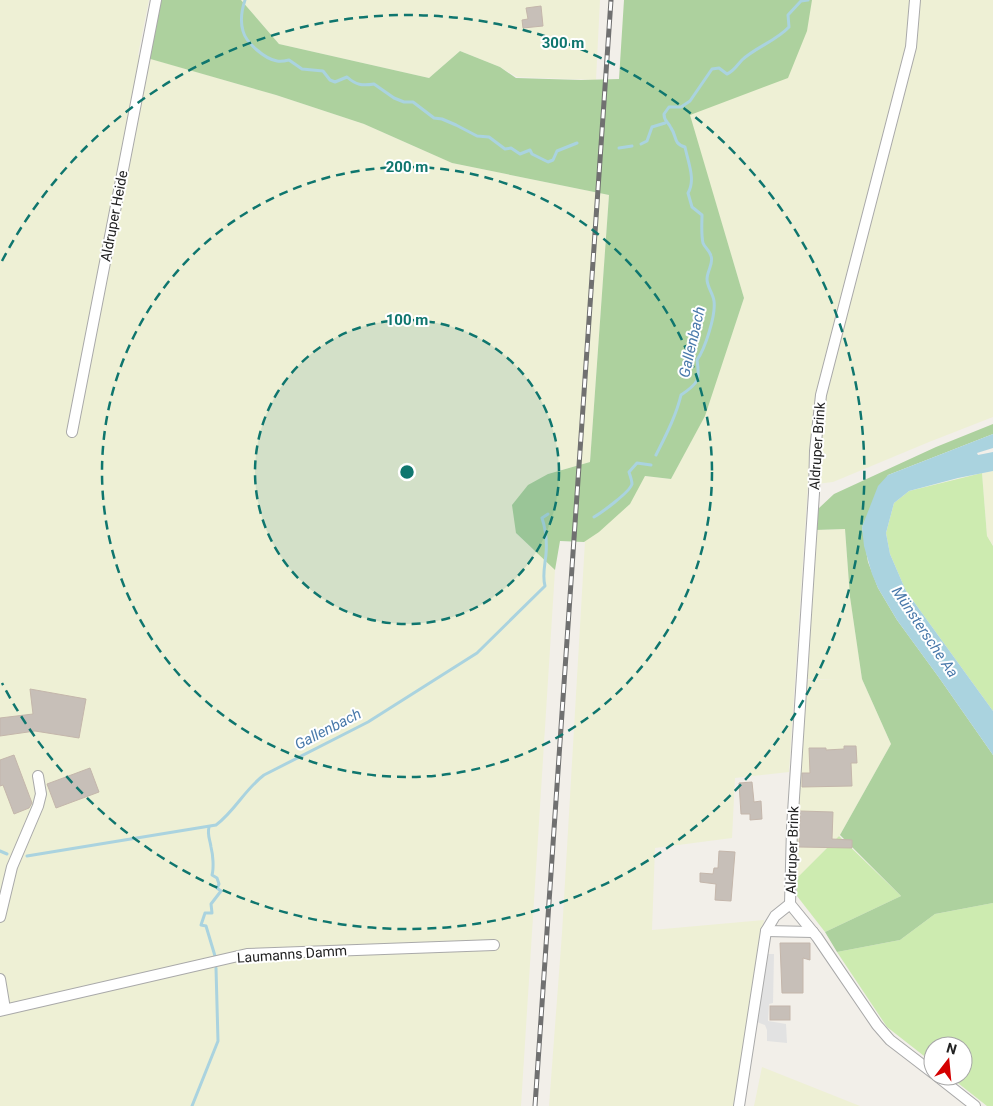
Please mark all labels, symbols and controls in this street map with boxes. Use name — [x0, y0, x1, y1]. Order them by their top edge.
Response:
text: 300 m — [542, 34, 584, 52]
text: 200 m — [386, 158, 428, 176]
street label: Aldruper Heide — [97, 169, 131, 263]
water label: Gallenbach — [675, 305, 709, 379]
text: 100 m — [386, 311, 428, 329]
street label: Aldruper Brink — [806, 401, 828, 491]
centre of rings — [398, 463, 416, 481]
water label: Münstersche Aa — [888, 583, 962, 681]
water label: Gallenbach — [292, 705, 364, 753]
street label: Aldruper Brink — [782, 805, 802, 894]
street label: Laumanns Damm — [236, 942, 348, 966]
north arrow — [923, 1036, 973, 1086]
text: N — [945, 1039, 959, 1058]

